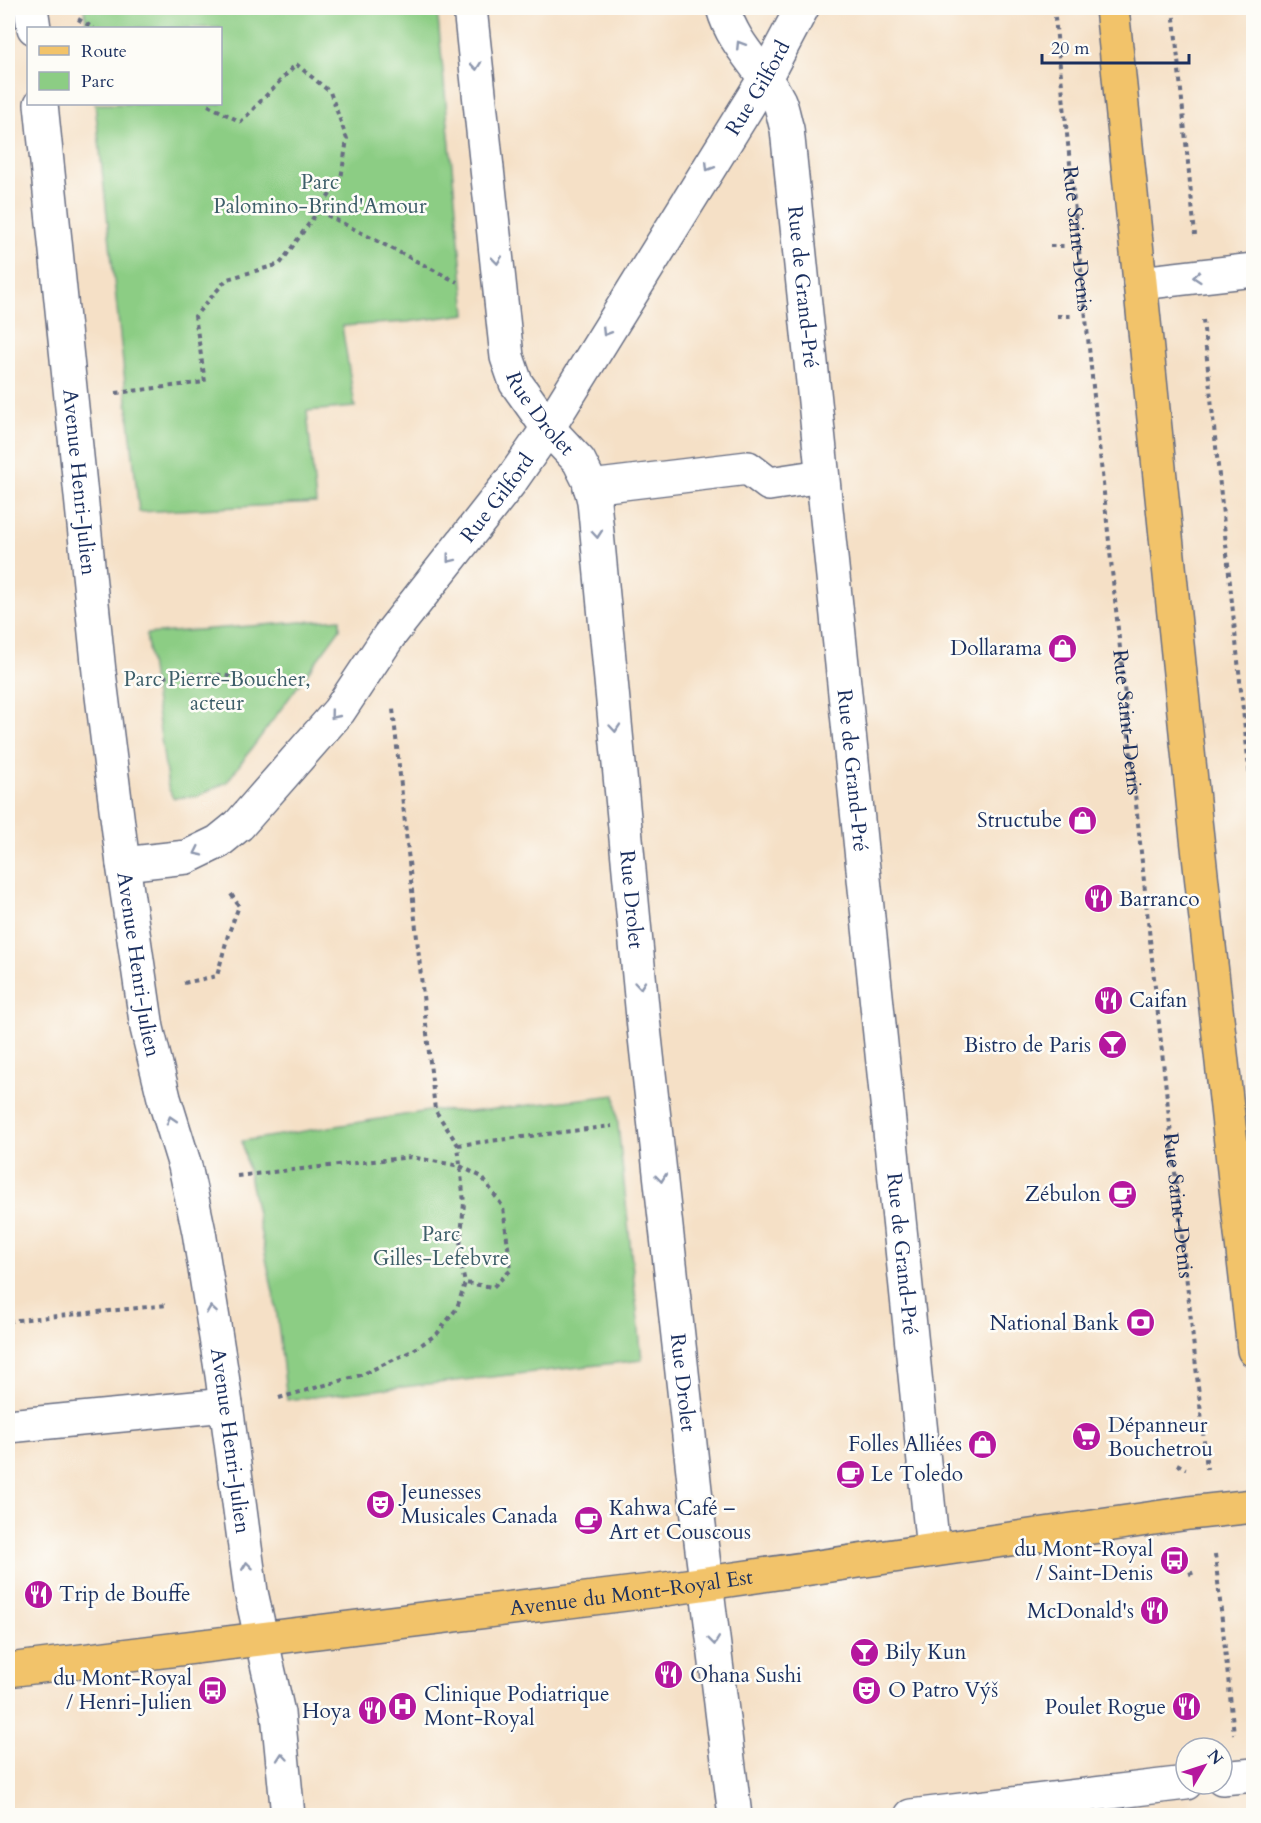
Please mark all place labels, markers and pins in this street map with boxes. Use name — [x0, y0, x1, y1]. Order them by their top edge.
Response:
shop icon: Dollarama — [1047, 632, 1079, 664]
place label: Dollarama — [950, 634, 1042, 663]
shop icon: Structube — [1067, 804, 1099, 836]
place label: Structube — [977, 806, 1062, 835]
restaurant icon: Barranco — [1082, 883, 1114, 915]
place label: Barranco — [1119, 885, 1200, 914]
restaurant icon: Caifan — [1092, 984, 1124, 1016]
place label: Caifan — [1129, 986, 1188, 1015]
bar icon: Bistro de Paris — [1096, 1029, 1128, 1061]
place label: Bistro de Paris — [964, 1031, 1091, 1060]
cafe icon: Zébulon — [1106, 1178, 1138, 1210]
place label: Zébulon — [1025, 1180, 1101, 1209]
bank icon: National Bank — [1124, 1307, 1156, 1339]
place label: National Bank — [990, 1309, 1120, 1338]
place label: Dépanneur Bouchetrou — [1108, 1411, 1213, 1464]
supermarket icon: Dépanneur Bouchetrou — [1071, 1421, 1103, 1453]
shop icon: Folles Alliées — [967, 1428, 999, 1460]
place label: Folles Alliées — [848, 1430, 962, 1459]
cafe icon: Le Toledo — [834, 1458, 866, 1490]
place label: Le Toledo — [871, 1460, 963, 1489]
place label: Jeunesses Musicales Canada — [398, 1478, 558, 1531]
theatre icon: Jeunesses Musicales Canada — [364, 1488, 396, 1520]
place label: Kahwa Café – Art et Couscous — [609, 1494, 751, 1547]
cafe icon: Kahwa Café – Art et Couscous — [572, 1504, 604, 1536]
place label: du Mont-Royal / Saint-Denis — [1014, 1535, 1153, 1588]
bus stop icon: du Mont-Royal / Saint-Denis — [1158, 1545, 1190, 1577]
restaurant icon: Trip de Bouffe — [22, 1578, 54, 1610]
place label: Trip de Bouffe — [59, 1580, 190, 1609]
restaurant icon: McDonald's — [1139, 1595, 1171, 1627]
place label: McDonald's — [1027, 1597, 1134, 1626]
bar icon: Bily Kun — [848, 1636, 880, 1668]
place label: Bily Kun — [885, 1638, 966, 1667]
restaurant icon: Ohana Sushi — [653, 1659, 685, 1691]
place label: Ohana Sushi — [690, 1661, 802, 1690]
place label: du Mont-Royal / Henri-Julien — [53, 1664, 192, 1717]
bus stop icon: du Mont-Royal / Henri-Julien — [197, 1674, 229, 1706]
theatre icon: O Patro Výš — [851, 1674, 883, 1706]
place label: O Patro Výš — [888, 1676, 998, 1705]
place label: Clinique Podiatrique Mont-Royal — [424, 1680, 610, 1733]
hospital icon: Clinique Podiatrique Mont-Royal — [387, 1690, 419, 1722]
restaurant icon: Poulet Rogue — [1171, 1691, 1203, 1723]
place label: Poulet Rogue — [1045, 1693, 1166, 1722]
restaurant icon: Hoya — [356, 1695, 388, 1727]
place label: Hoya — [302, 1697, 351, 1726]

